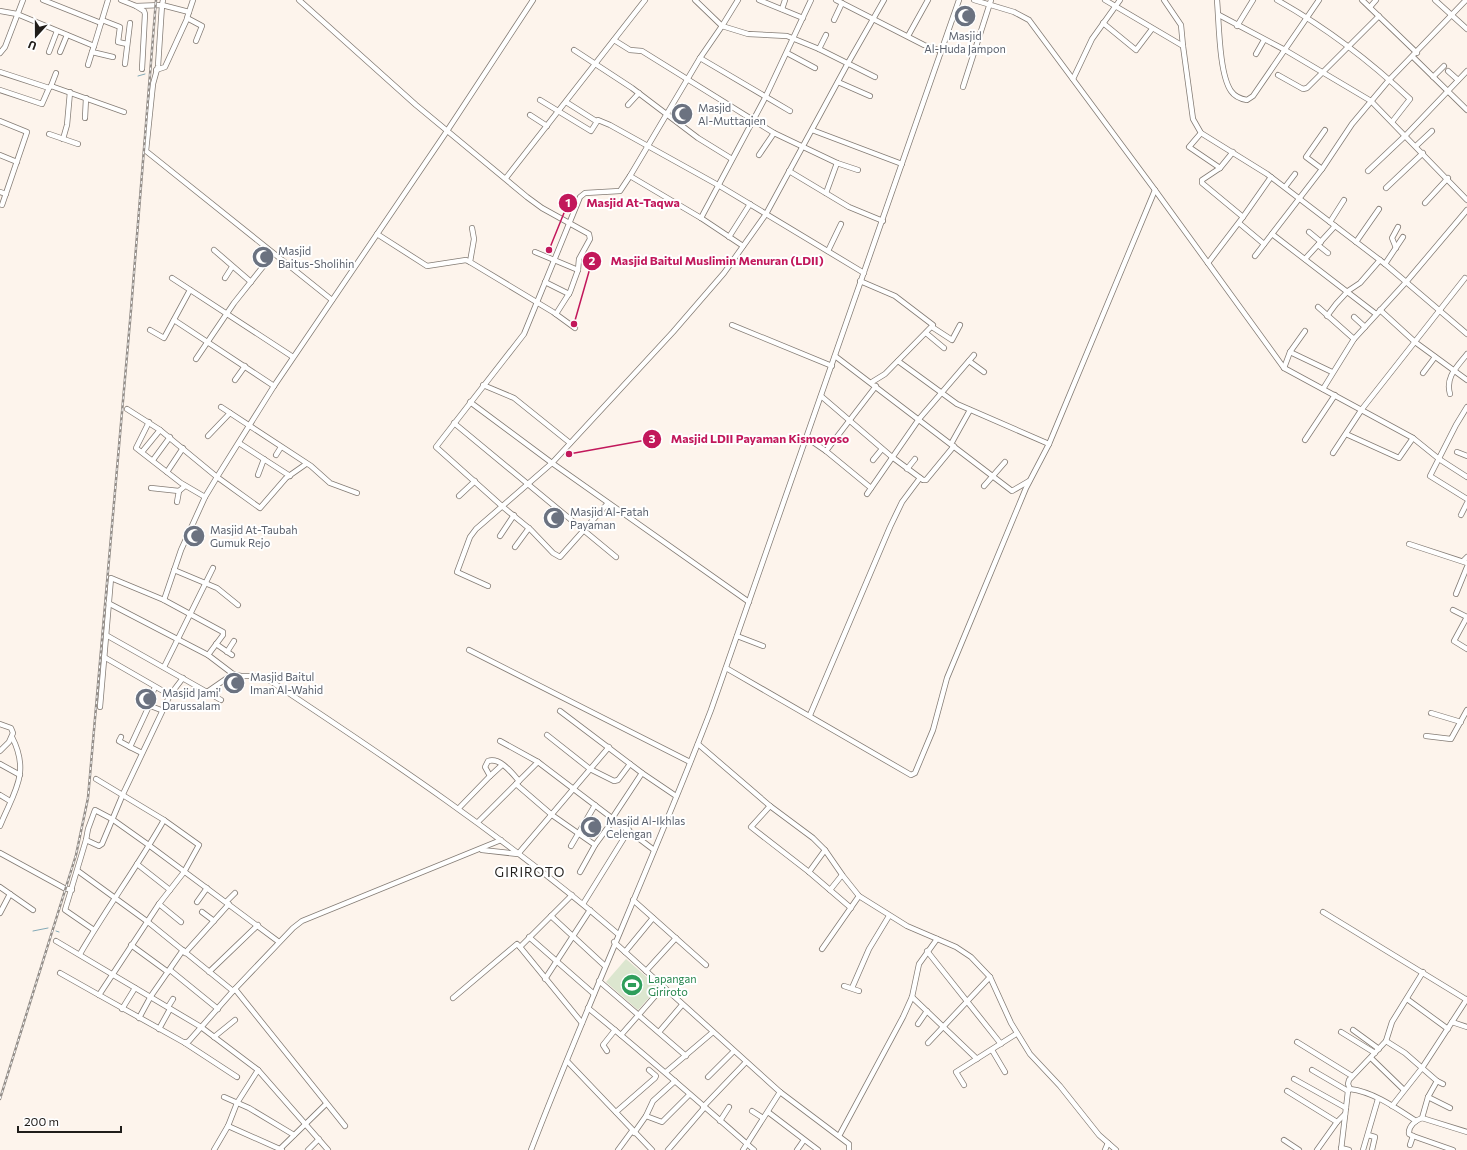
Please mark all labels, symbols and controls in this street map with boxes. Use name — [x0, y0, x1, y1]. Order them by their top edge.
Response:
mosque icon: Masjid Al-Huda Jampon — [952, 3, 978, 29]
north arrow — [16, 16, 56, 56]
place label: Masjid Al-Huda Jampon — [924, 29, 1006, 56]
text: U — [26, 38, 38, 53]
mosque icon: Masjid Al-Muttaqien — [669, 101, 695, 127]
place label: Masjid Al-Muttaqien — [698, 101, 766, 127]
callout: Masjid At-Taqwa — [558, 191, 687, 215]
text: 1 — [565, 195, 571, 209]
text: Masjid At-Taqwa — [586, 195, 680, 209]
mosque icon: Masjid Baitus-Sholihin — [250, 244, 276, 270]
place label: Masjid Baitus-Sholihin — [278, 244, 354, 270]
callout: Masjid Baitul Muslimin Menuran (LDII) — [582, 249, 832, 273]
text: 2 — [589, 253, 596, 267]
text: Masjid Baitul Muslimin Menuran (LDII) — [610, 253, 824, 267]
callout: Masjid LDII Payaman Kismoyoso — [642, 427, 857, 451]
text: 3 — [649, 431, 656, 445]
text: Masjid LDII Payaman Kismoyoso — [671, 431, 849, 445]
mosque icon: Masjid Al-Fatah Payaman — [541, 505, 567, 531]
place label: Masjid Al-Fatah Payaman — [570, 505, 649, 531]
mosque icon: Masjid At-Taubah Gumuk Rejo — [181, 523, 207, 549]
place label: Masjid At-Taubah Gumuk Rejo — [210, 523, 298, 549]
mosque icon: Masjid Baitul Iman Al-Wahid — [221, 670, 247, 696]
place label: Masjid Baitul Iman Al-Wahid — [250, 670, 323, 696]
mosque icon: Masjid Jami' Darussalam — [133, 686, 159, 712]
place label: Masjid Jami' Darussalam — [162, 686, 221, 712]
mosque icon: Masjid Al-Ikhlas Celengan — [578, 814, 604, 840]
place label: Masjid Al-Ikhlas Celengan — [606, 814, 685, 840]
district label: GIRIROTO — [495, 864, 565, 880]
sports icon: Lapangan Giriroto — [619, 972, 645, 998]
place label: Lapangan Giriroto — [648, 972, 697, 998]
scale bar — [18, 1108, 121, 1134]
text: 200 m — [24, 1114, 59, 1128]

